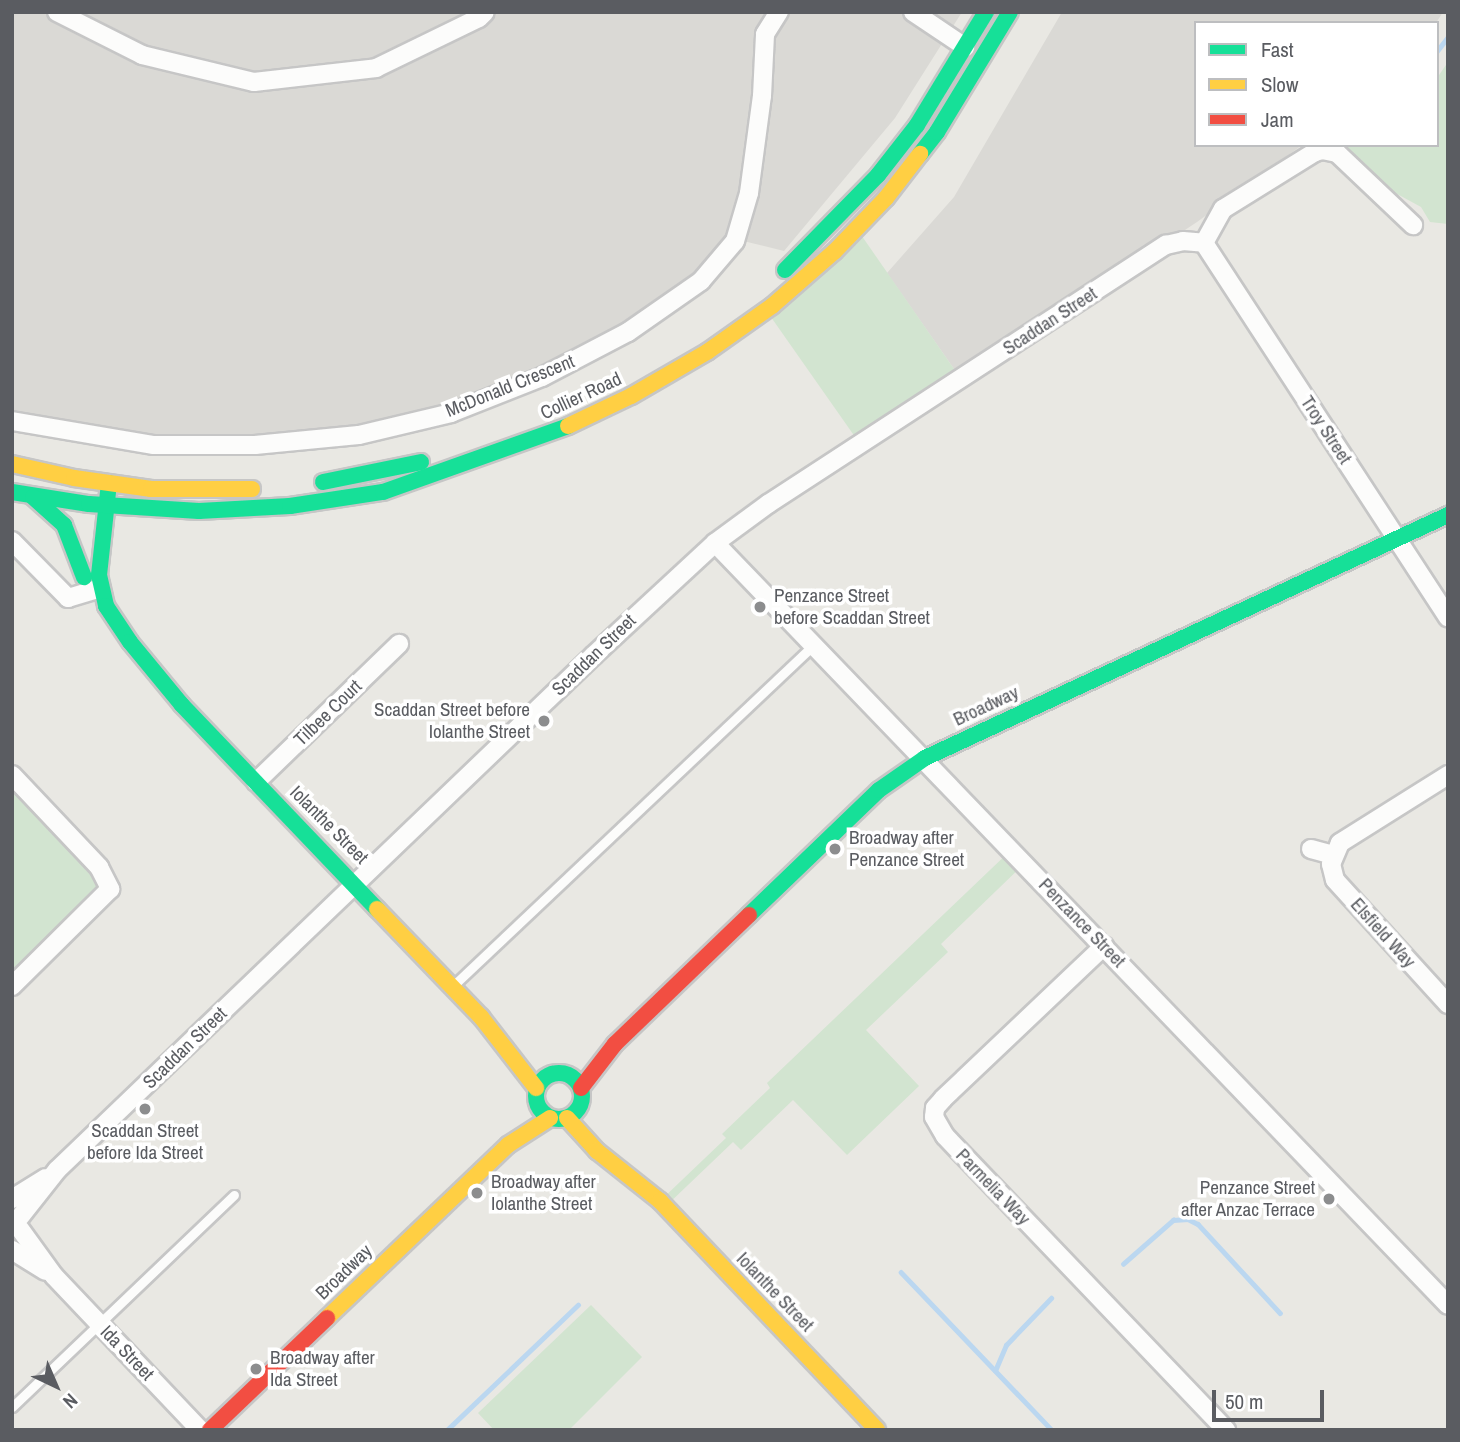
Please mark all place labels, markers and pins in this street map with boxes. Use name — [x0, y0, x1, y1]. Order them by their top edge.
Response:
place label: Penzance Street before Scaddan Street — [774, 585, 930, 629]
marker: Penzance Street before Scaddan Street — [752, 599, 768, 615]
place label: Scaddan Street before Iolanthe Street — [374, 699, 530, 743]
marker: Scaddan Street before Iolanthe Street — [536, 713, 552, 729]
place label: Broadway after Penzance Street — [849, 827, 964, 871]
marker: Broadway after Penzance Street — [827, 841, 843, 857]
marker: Scaddan Street before Ida Street — [137, 1101, 153, 1117]
place label: Scaddan Street before Ida Street — [87, 1120, 203, 1164]
place label: Broadway after Iolanthe Street — [491, 1171, 596, 1215]
place label: Penzance Street after Anzac Terrace — [1180, 1177, 1315, 1221]
marker: Broadway after Iolanthe Street — [469, 1185, 485, 1201]
marker: Penzance Street after Anzac Terrace — [1321, 1191, 1337, 1207]
place label: Broadway after Ida Street — [270, 1347, 375, 1391]
marker: Broadway after Ida Street — [248, 1361, 264, 1377]

